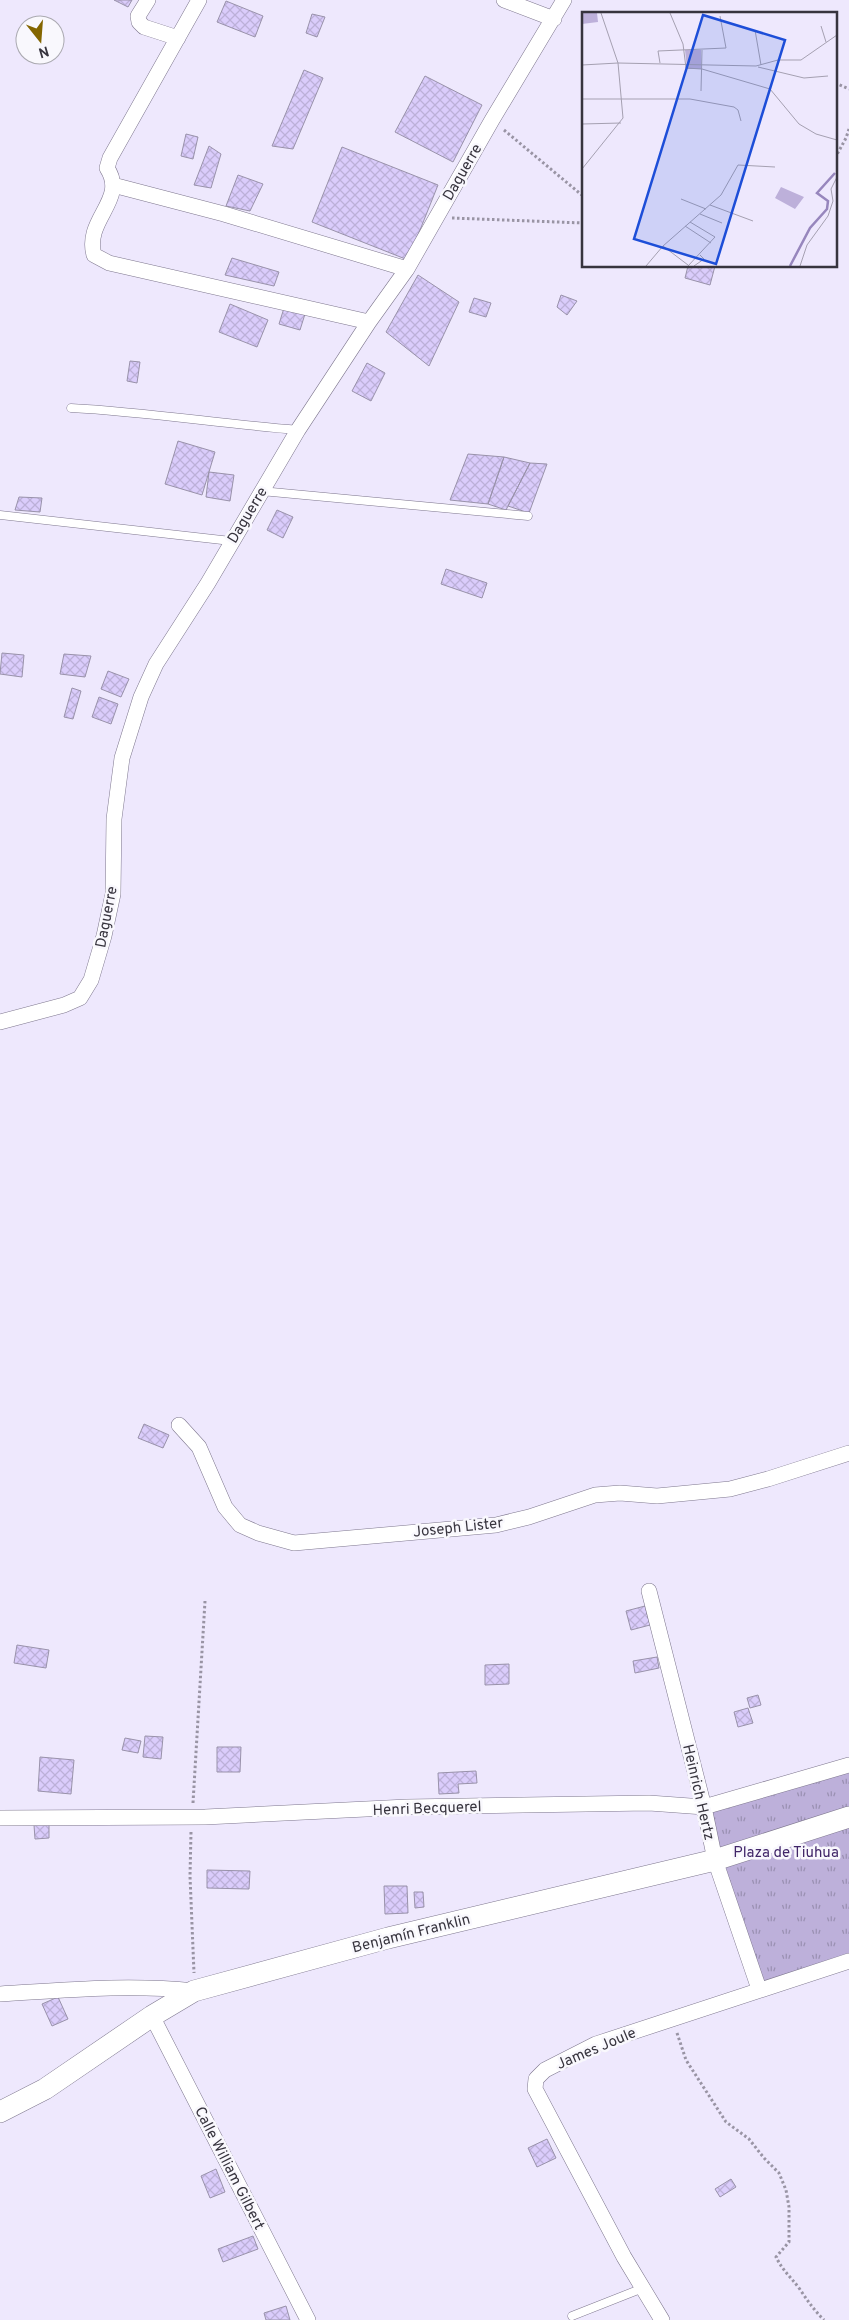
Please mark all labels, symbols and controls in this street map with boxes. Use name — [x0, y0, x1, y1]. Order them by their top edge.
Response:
inset map — [582, 12, 836, 268]
north arrow — [15, 15, 65, 65]
text: N — [36, 41, 51, 61]
street label: Daguerre — [439, 141, 487, 205]
street label: Daguerre — [224, 484, 272, 547]
street label: Daguerre — [92, 885, 123, 950]
street label: Joseph Lister — [412, 1514, 504, 1543]
street label: Heinrich Hertz — [677, 1742, 718, 1842]
street label: Henri Becquerel — [372, 1798, 482, 1821]
park label: Plaza de Tiuhua — [733, 1844, 839, 1863]
street label: Benjamín Franklin — [350, 1911, 472, 1958]
street label: James Joule — [554, 2024, 639, 2075]
street label: Calle William Gilbert — [189, 2104, 268, 2234]

